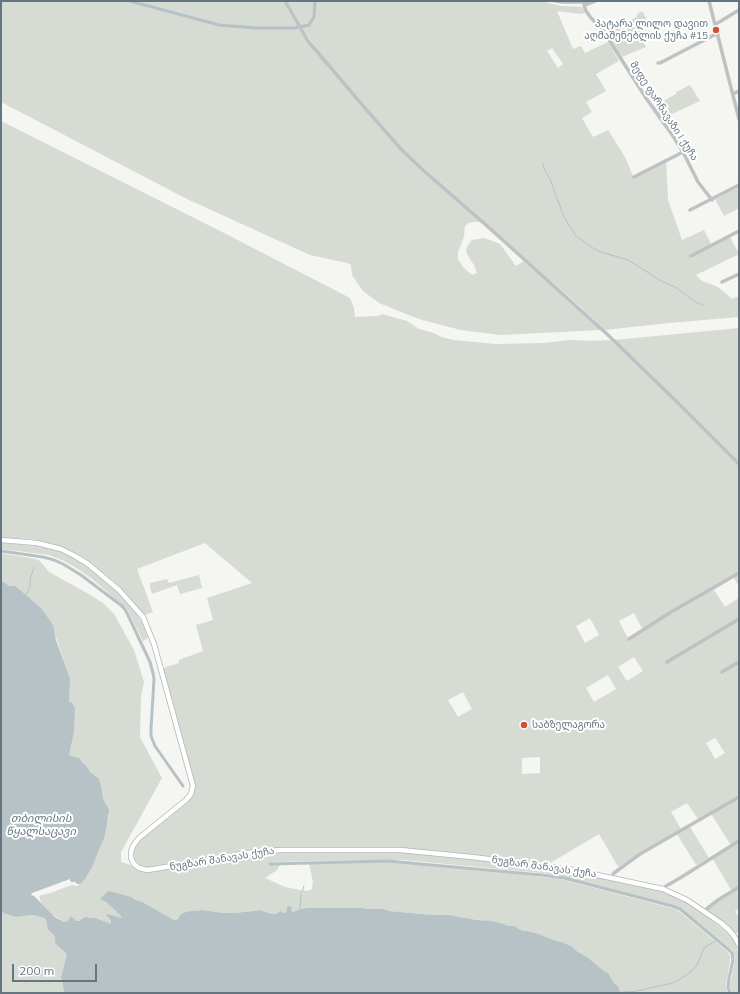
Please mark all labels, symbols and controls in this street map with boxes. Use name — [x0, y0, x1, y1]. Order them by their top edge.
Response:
place label: პატარა ლილო დავით აღმაშენებლის ქუჩა #15 — [584, 18, 708, 42]
marker: პატარა ლილო დავით აღმაშენებლის ქუჩა #15 — [711, 25, 721, 35]
street label: მეფე ფარნავაზი I ქუჩა — [627, 59, 701, 163]
place label: საბზელაგორა — [532, 719, 605, 731]
marker: საბზელაგორა — [519, 720, 529, 730]
water label: თბილისის წყალსაცავი — [6, 812, 76, 838]
street label: ნუგზარ შანავას ქუჩა — [169, 845, 275, 873]
street label: ნუგზარ შანავას ქუჩა — [491, 854, 597, 880]
scale bar — [14, 956, 99, 982]
text: 200 m — [19, 963, 54, 978]

